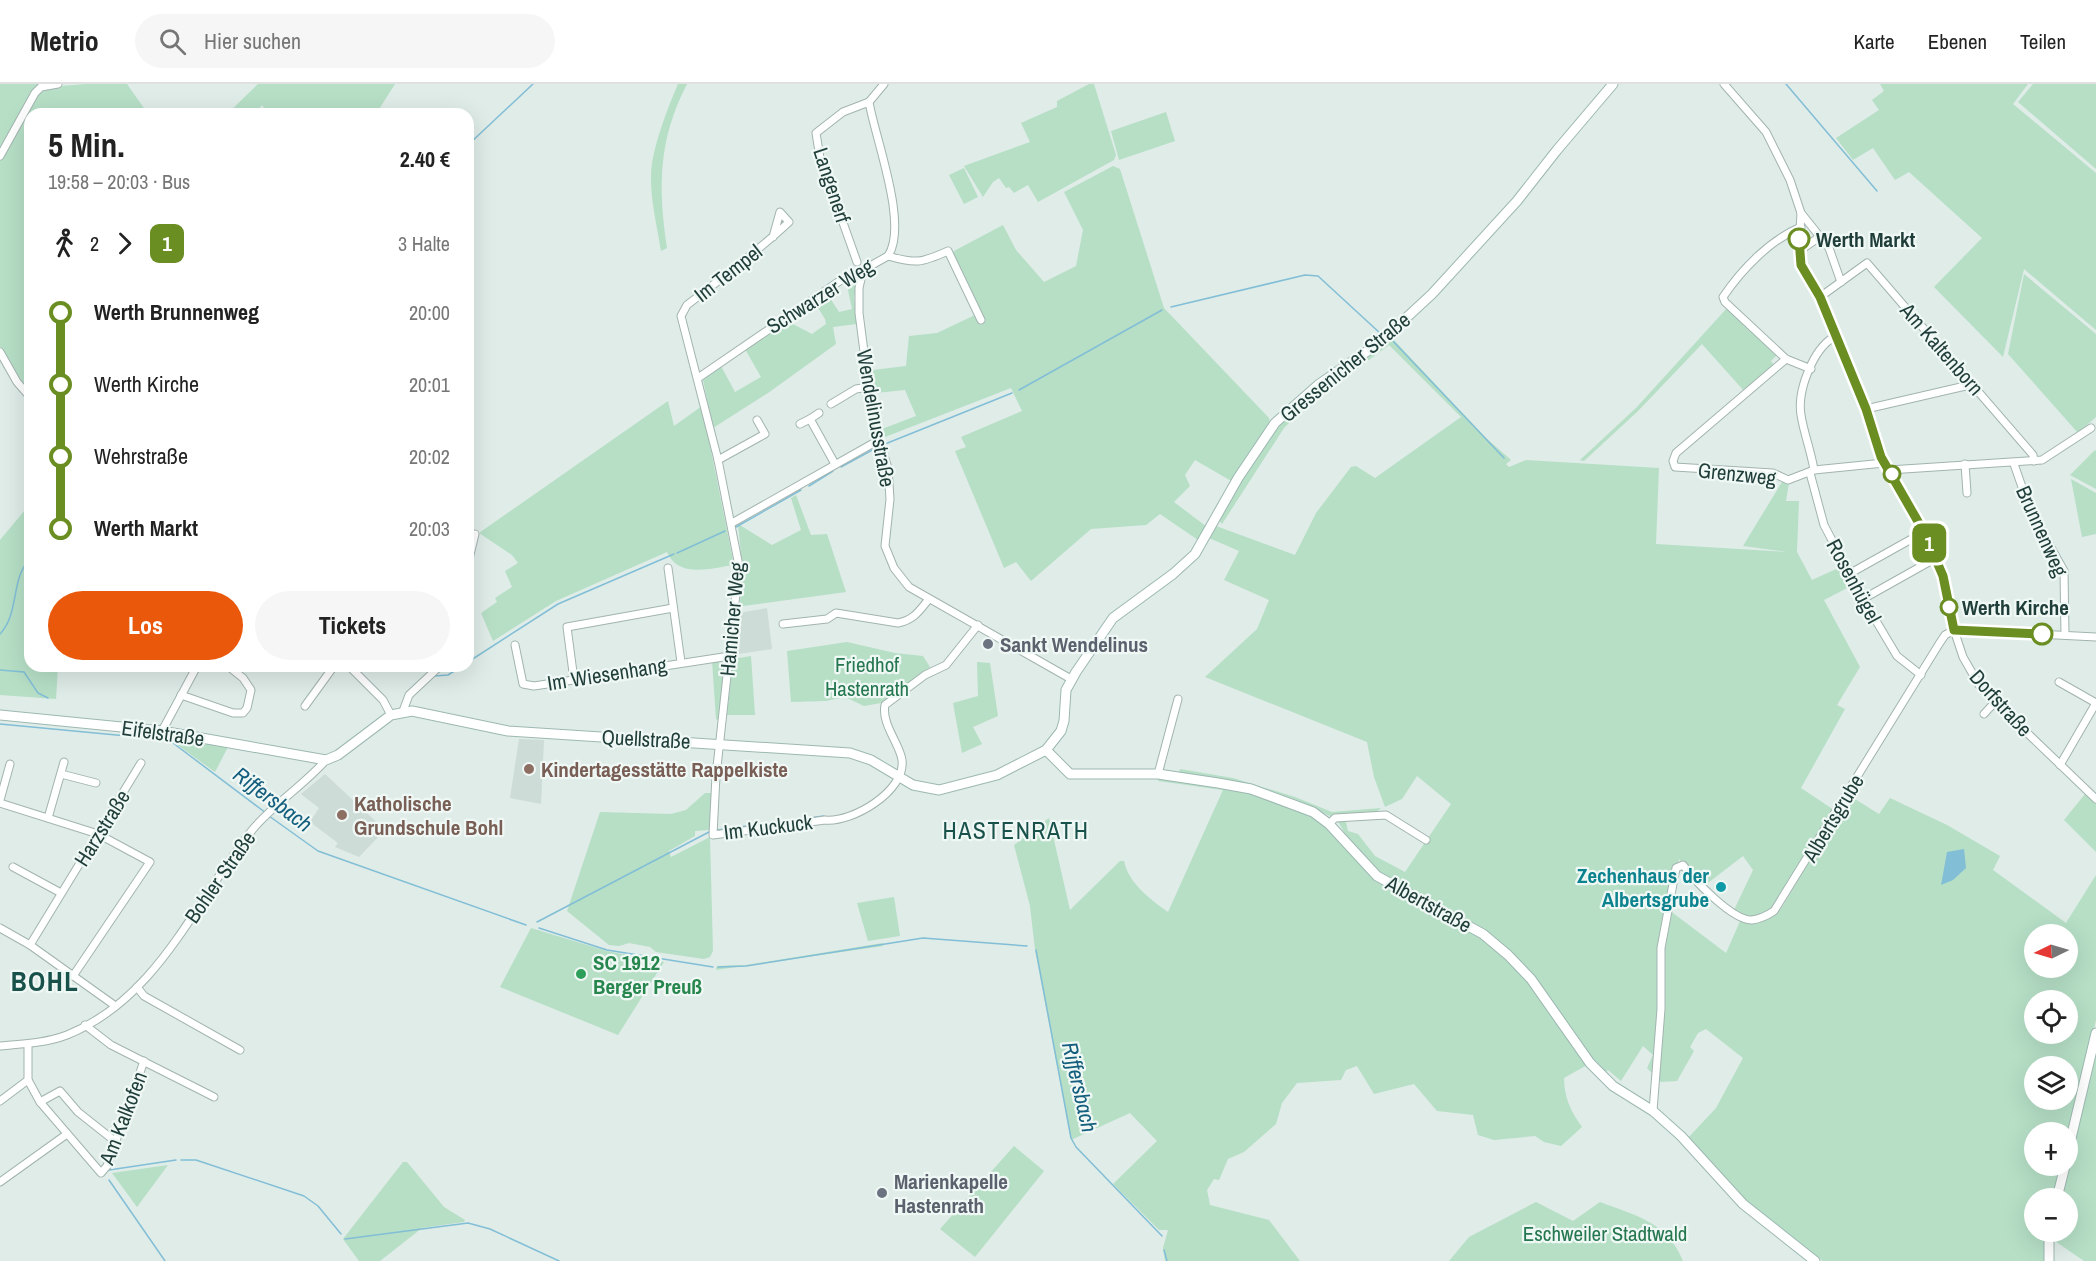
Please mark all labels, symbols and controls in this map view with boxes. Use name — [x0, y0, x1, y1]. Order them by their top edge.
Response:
search box — [135, 14, 555, 68]
text: Metrio — [30, 22, 99, 60]
icon: search — [156, 25, 189, 58]
text: Hier suchen — [204, 26, 301, 56]
text: Karte — [1854, 27, 1895, 56]
text: Ebenen — [1928, 27, 1987, 56]
text: Teilen — [2020, 27, 2066, 56]
text: 5 Min. — [48, 123, 125, 167]
text: 2.40 € — [400, 144, 450, 174]
street label: Langenerf — [806, 144, 858, 227]
text: 19:58 – 20:03 · Bus — [48, 168, 190, 195]
place label: Werth Markt — [1816, 225, 1915, 254]
icon: walk — [48, 227, 81, 260]
icon: forward — [108, 227, 141, 260]
marker: Werth Markt — [1788, 228, 1810, 250]
text: 1 — [162, 229, 172, 258]
text: 2 — [90, 230, 99, 257]
text: 3 Halte — [398, 230, 450, 257]
street label: Im Tempel — [688, 237, 768, 309]
street label: Schwarzer Weg — [761, 251, 879, 340]
street label: Am Kaltenborn — [1893, 296, 1990, 401]
text: Werth Brunnenweg — [94, 297, 259, 327]
text: 20:00 — [409, 299, 450, 326]
street label: Gressenicher Straße — [1274, 305, 1416, 429]
street label: Wendelinusstraße — [850, 347, 902, 489]
text: Werth Kirche — [94, 369, 199, 399]
text: 20:01 — [409, 371, 450, 398]
text: Wehrstraße — [94, 441, 188, 471]
text: 20:02 — [409, 443, 450, 470]
street label: Grenzweg — [1696, 455, 1778, 493]
unlabelled marker — [1883, 465, 1901, 483]
street label: Brunnenweg — [2009, 481, 2075, 581]
text: Werth Markt — [94, 513, 198, 543]
text: 20:03 — [409, 515, 450, 542]
line badge: 1 — [1910, 524, 1948, 562]
text: 1 — [1924, 529, 1934, 558]
street label: Rosenhügel — [1820, 534, 1888, 628]
street label: Hamicher Weg — [713, 560, 751, 677]
button: Los — [48, 591, 243, 660]
button: Tickets — [255, 591, 450, 660]
place label: Werth Kirche — [1962, 593, 2069, 622]
marker: Werth Kirche — [1940, 598, 1958, 616]
unlabelled marker — [2031, 623, 2053, 645]
place label: Sankt Wendelinus — [1000, 630, 1148, 659]
marker: Sankt Wendelinus — [981, 637, 995, 651]
street label: Im Wiesenhang — [545, 650, 669, 698]
park label: Friedhof Hastenrath — [825, 650, 909, 703]
street label: Dorfstraße — [1963, 663, 2039, 743]
street label: Eifelstraße — [120, 713, 206, 753]
street label: Quellstraße — [601, 722, 691, 756]
place label: Kindertagesstätte Rappelkiste — [541, 755, 788, 784]
water label: Riffersbach — [227, 759, 319, 839]
marker: Kindertagesstätte Rappelkiste — [522, 762, 536, 776]
street label: Albertsgrube — [1795, 769, 1871, 868]
street label: Harzstraße — [67, 784, 137, 872]
place label: Katholische Grundschule Bohl — [354, 789, 503, 842]
street label: Im Kuckuck — [722, 807, 814, 847]
marker: Katholische Grundschule Bohl — [335, 808, 349, 822]
district label: HASTENRATH — [943, 814, 1089, 846]
street label: Bohler Straße — [178, 825, 262, 929]
place label: Zechenhaus der Albertsgrube — [1577, 861, 1709, 914]
street label: Albertstraße — [1380, 868, 1477, 939]
marker: Zechenhaus der Albertsgrube — [1714, 880, 1728, 894]
north arrow — [2024, 924, 2078, 978]
map controls — [2024, 924, 2078, 1242]
place label: SC 1912 Berger Preuß — [593, 948, 702, 1001]
district label: BOHL — [11, 963, 79, 999]
marker: SC 1912 Berger Preuß — [574, 967, 588, 981]
button: locate — [2024, 990, 2078, 1044]
water label: Riffersbach — [1055, 1039, 1105, 1135]
button: layers — [2024, 1056, 2078, 1110]
street label: Am Kalkofen — [92, 1067, 154, 1170]
button: + — [2024, 1122, 2078, 1176]
place label: Marienkapelle Hastenrath — [894, 1167, 1008, 1220]
marker: Marienkapelle Hastenrath — [875, 1186, 889, 1200]
button: − — [2024, 1188, 2078, 1242]
park label: Eschweiler Stadtwald — [1523, 1219, 1687, 1248]

